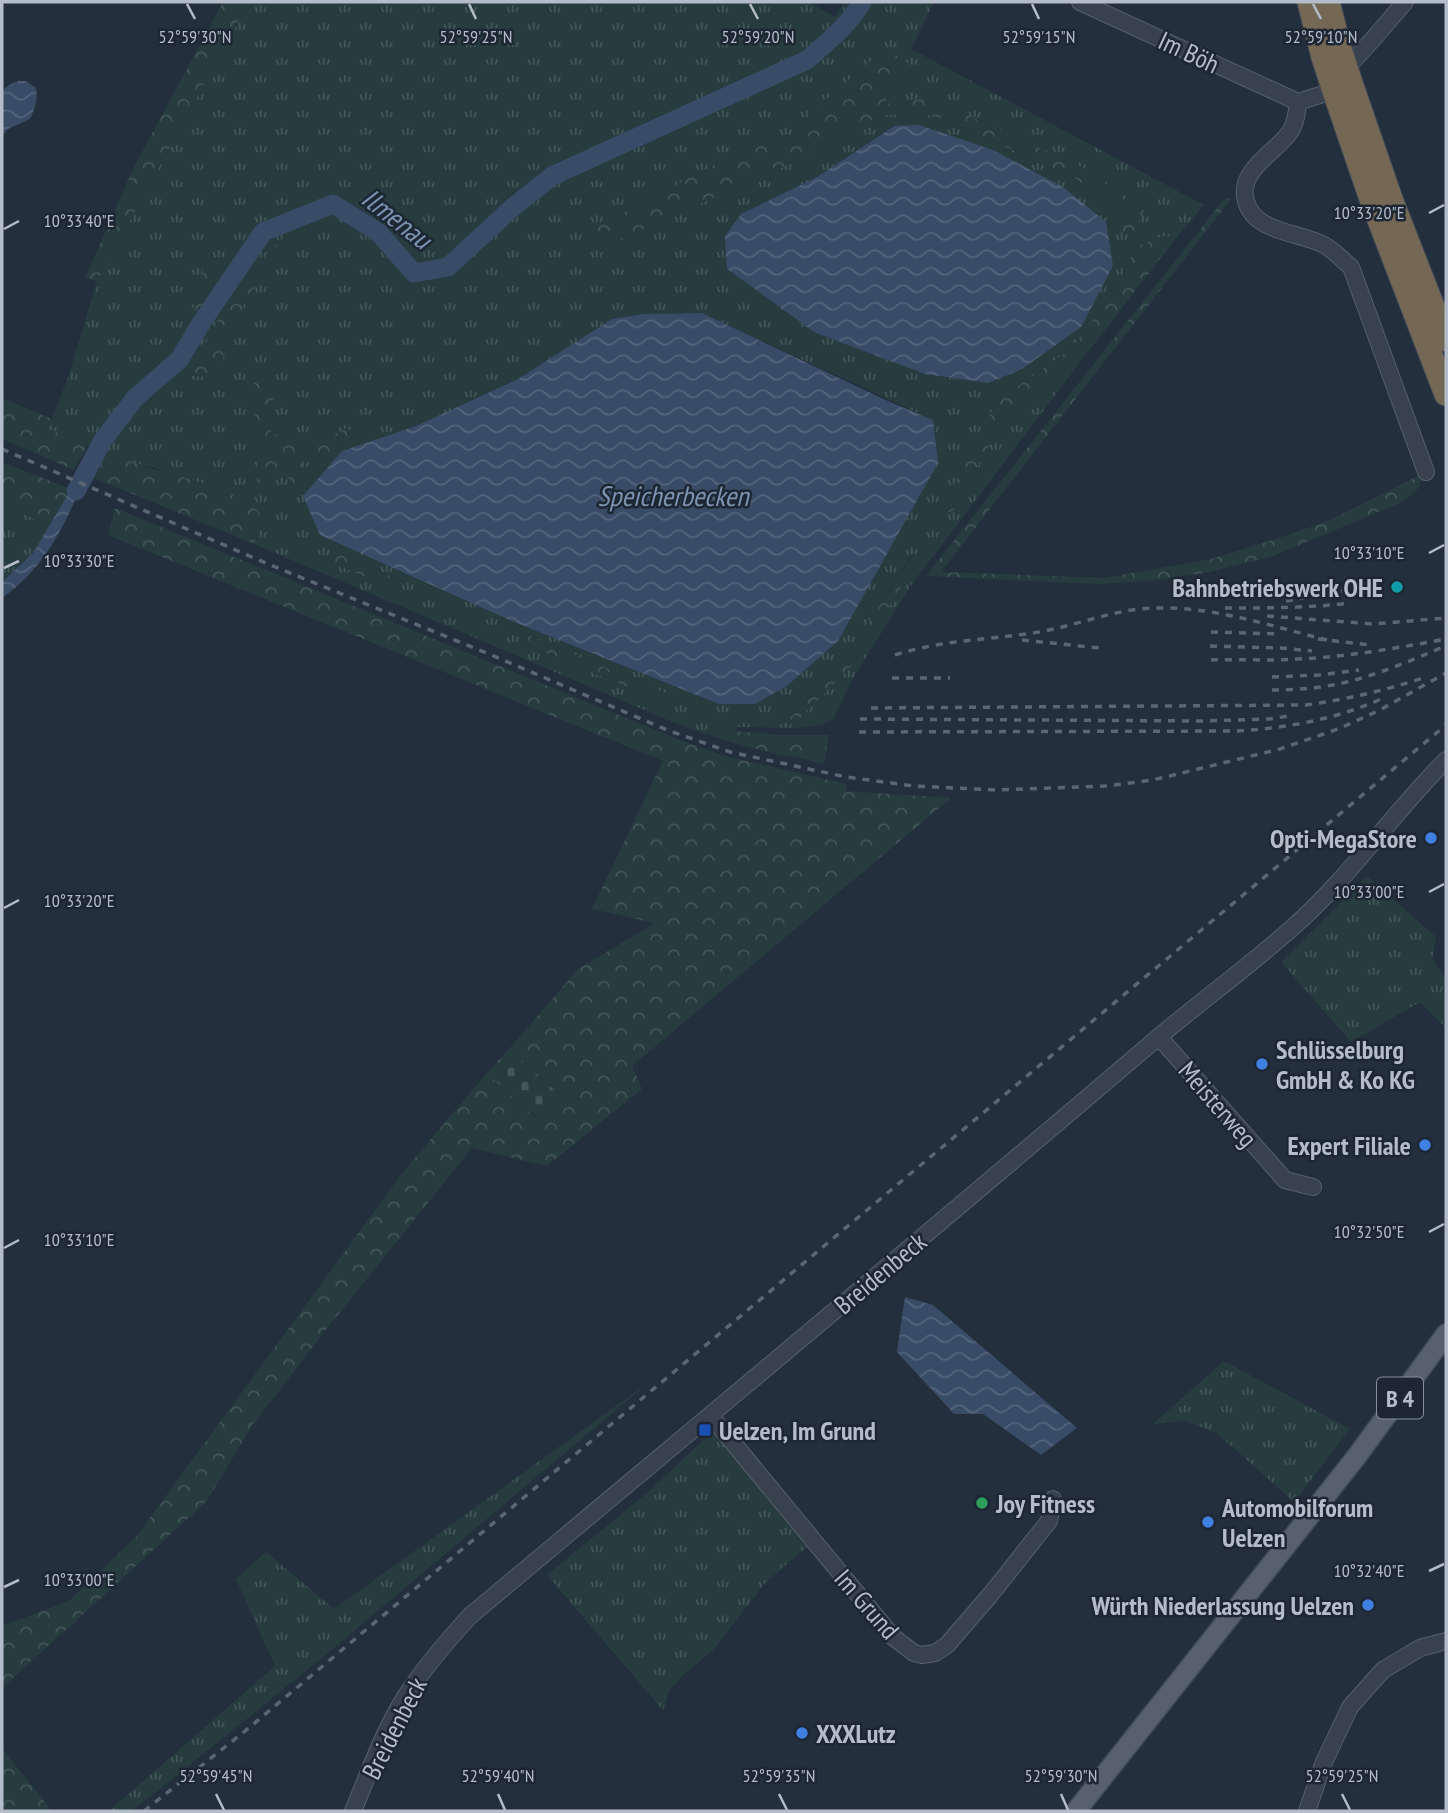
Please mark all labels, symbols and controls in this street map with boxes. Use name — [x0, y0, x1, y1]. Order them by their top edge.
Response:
street label: Im Böh — [1153, 24, 1225, 80]
text: 52°59'30"N — [159, 25, 231, 48]
text: 52°59'25"N — [440, 25, 512, 48]
text: 52°59'20"N — [722, 25, 794, 48]
text: 52°59'15"N — [1003, 25, 1075, 48]
text: 52°59'10"N — [1285, 25, 1357, 48]
water label: Ilmenau — [355, 179, 441, 258]
text: 10°33'20"E — [1334, 201, 1404, 224]
text: 10°33'40"E — [44, 209, 114, 232]
water label: Speicherbecken — [597, 477, 750, 514]
text: 10°33'10"E — [1334, 541, 1404, 564]
text: 10°33'30"E — [44, 549, 114, 572]
place label: Bahnbetriebswerk OHE — [1172, 571, 1383, 604]
marker: Bahnbetriebswerk OHE — [1389, 579, 1405, 595]
place label: Opti-MegaStore — [1270, 822, 1417, 855]
marker: Opti-MegaStore — [1423, 830, 1439, 846]
text: 10°33'00"E — [1334, 880, 1404, 903]
text: 10°33'20"E — [44, 889, 114, 912]
place label: Schlüsselburg GmbH & Ko KG — [1276, 1033, 1415, 1096]
street label: Meisterweg — [1172, 1054, 1264, 1154]
marker: Schlüsselburg GmbH & Ko KG — [1254, 1056, 1270, 1072]
place label: Expert Filiale — [1287, 1129, 1411, 1162]
marker: Expert Filiale — [1417, 1137, 1433, 1153]
text: 10°32'50"E — [1334, 1220, 1404, 1243]
street label: Breidenbeck — [827, 1225, 933, 1321]
text: 10°33'10"E — [44, 1228, 114, 1251]
road number: B 4 — [1377, 1378, 1423, 1418]
place label: Uelzen, Im Grund — [719, 1414, 876, 1447]
marker: Uelzen, Im Grund — [697, 1422, 713, 1438]
place label: Joy Fitness — [995, 1487, 1095, 1520]
place label: Automobilforum Uelzen — [1221, 1491, 1373, 1554]
marker: Joy Fitness — [974, 1495, 990, 1511]
marker: Automobilforum Uelzen — [1200, 1514, 1216, 1530]
text: 10°32'40"E — [1334, 1559, 1404, 1582]
street label: Im Grund — [828, 1562, 906, 1646]
text: 10°33'00"E — [44, 1568, 114, 1591]
place label: Würth Niederlassung Uelzen — [1090, 1589, 1354, 1622]
marker: Würth Niederlassung Uelzen — [1360, 1597, 1376, 1613]
street label: Breidenbeck — [354, 1671, 434, 1785]
place label: XXXLutz — [816, 1717, 896, 1750]
marker: XXXLutz — [794, 1725, 810, 1741]
text: 52°59'45"N — [180, 1764, 252, 1787]
text: 52°59'40"N — [462, 1764, 534, 1787]
text: 52°59'35"N — [743, 1764, 815, 1787]
text: 52°59'30"N — [1025, 1764, 1097, 1787]
text: 52°59'25"N — [1306, 1764, 1378, 1787]

